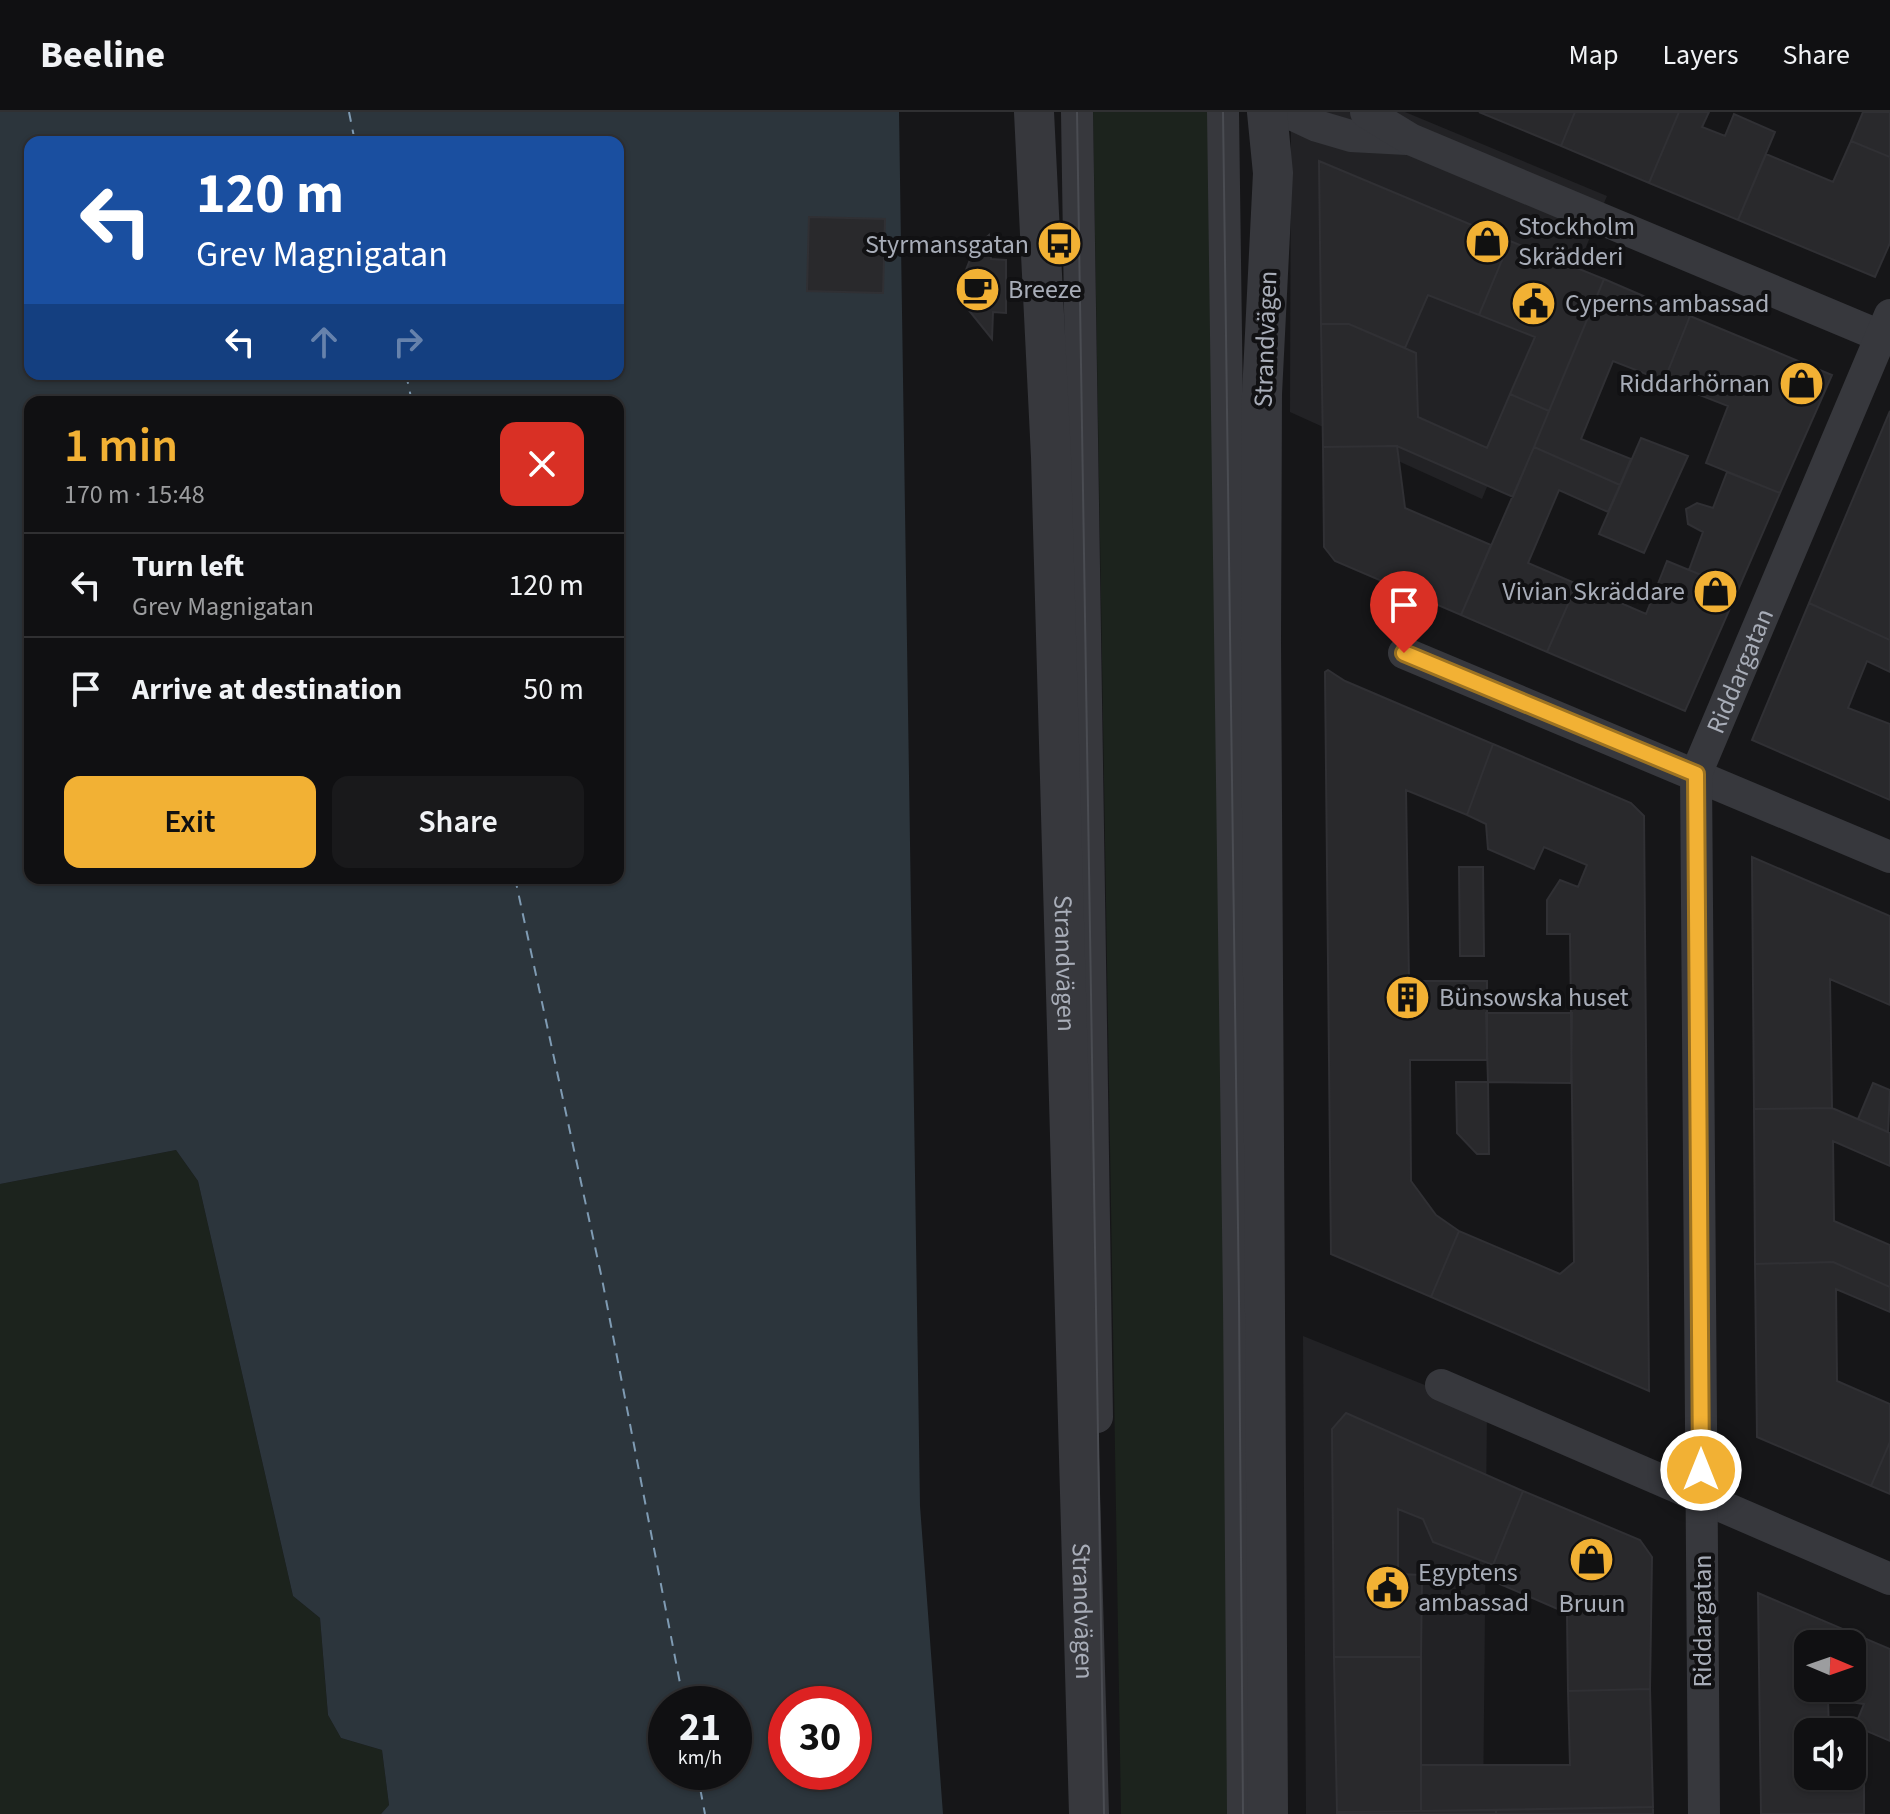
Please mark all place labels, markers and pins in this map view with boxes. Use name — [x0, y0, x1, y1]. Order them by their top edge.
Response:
place label: Stockholm Skrädderi — [1518, 208, 1635, 275]
shop icon: Stockholm Skrädderi — [1463, 217, 1511, 265]
bus stop icon: Styrmansgatan — [1036, 220, 1084, 268]
place label: Styrmansgatan — [865, 226, 1029, 263]
cafe icon: Breeze — [953, 265, 1001, 313]
place label: Breeze — [1008, 271, 1082, 308]
public building icon: Cyperns ambassad — [1510, 279, 1558, 327]
place label: Cyperns ambassad — [1565, 285, 1769, 322]
shop icon: Riddarhörnan — [1777, 359, 1825, 407]
place label: Riddarhörnan — [1619, 365, 1770, 402]
shop icon: Vivian Skräddare — [1692, 567, 1740, 615]
pin — [1370, 571, 1438, 653]
place label: Vivian Skräddare — [1502, 573, 1685, 610]
building icon: Bünsowska huset — [1384, 973, 1432, 1021]
place label: Bünsowska huset — [1439, 979, 1629, 1016]
shop icon: Bruun — [1568, 1536, 1616, 1584]
place label: Egyptens ambassad — [1418, 1554, 1529, 1621]
public building icon: Egyptens ambassad — [1363, 1563, 1411, 1611]
place label: Bruun — [1559, 1585, 1625, 1622]

